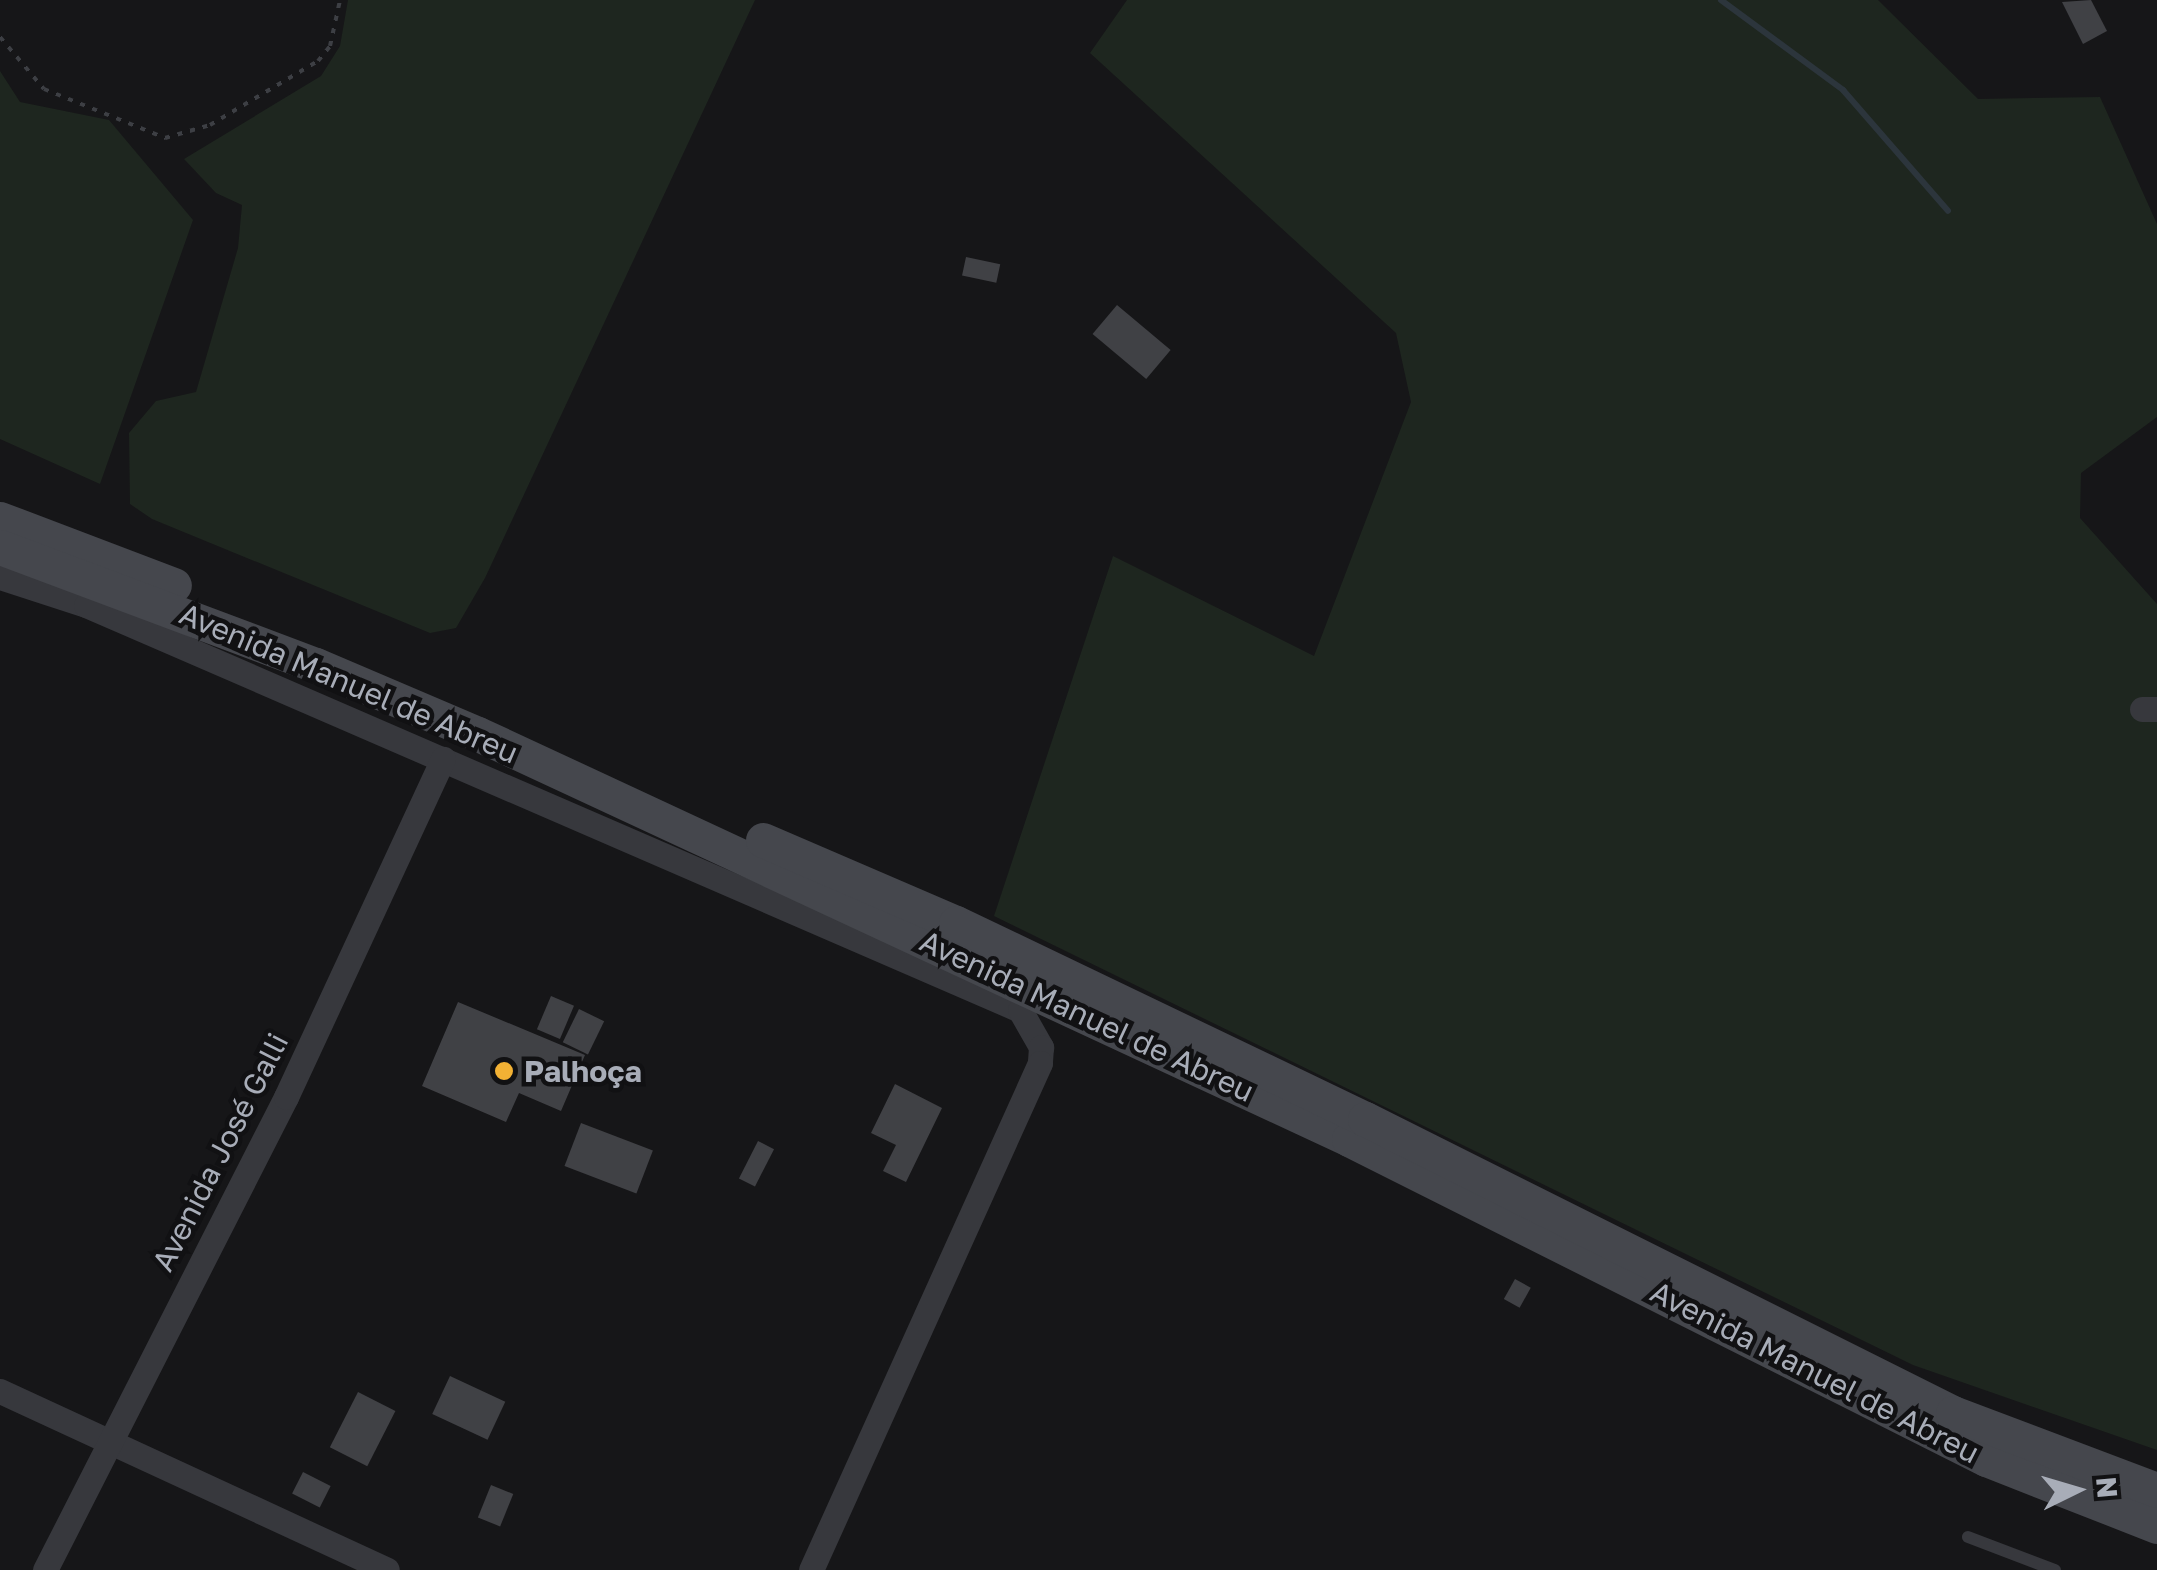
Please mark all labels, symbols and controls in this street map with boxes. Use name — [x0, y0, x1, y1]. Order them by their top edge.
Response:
street label: Avenida Manuel de Abreu — [174, 595, 524, 771]
street label: Avenida Manuel de Abreu — [914, 923, 1260, 1109]
street label: Avenida José Galli — [144, 1027, 296, 1277]
place label: Palhoça — [524, 1053, 642, 1089]
marker: Palhoça — [493, 1060, 515, 1082]
street label: Avenida Manuel de Abreu — [1645, 1273, 1985, 1471]
north arrow — [2027, 1440, 2127, 1540]
text: N — [2090, 1475, 2125, 1499]

